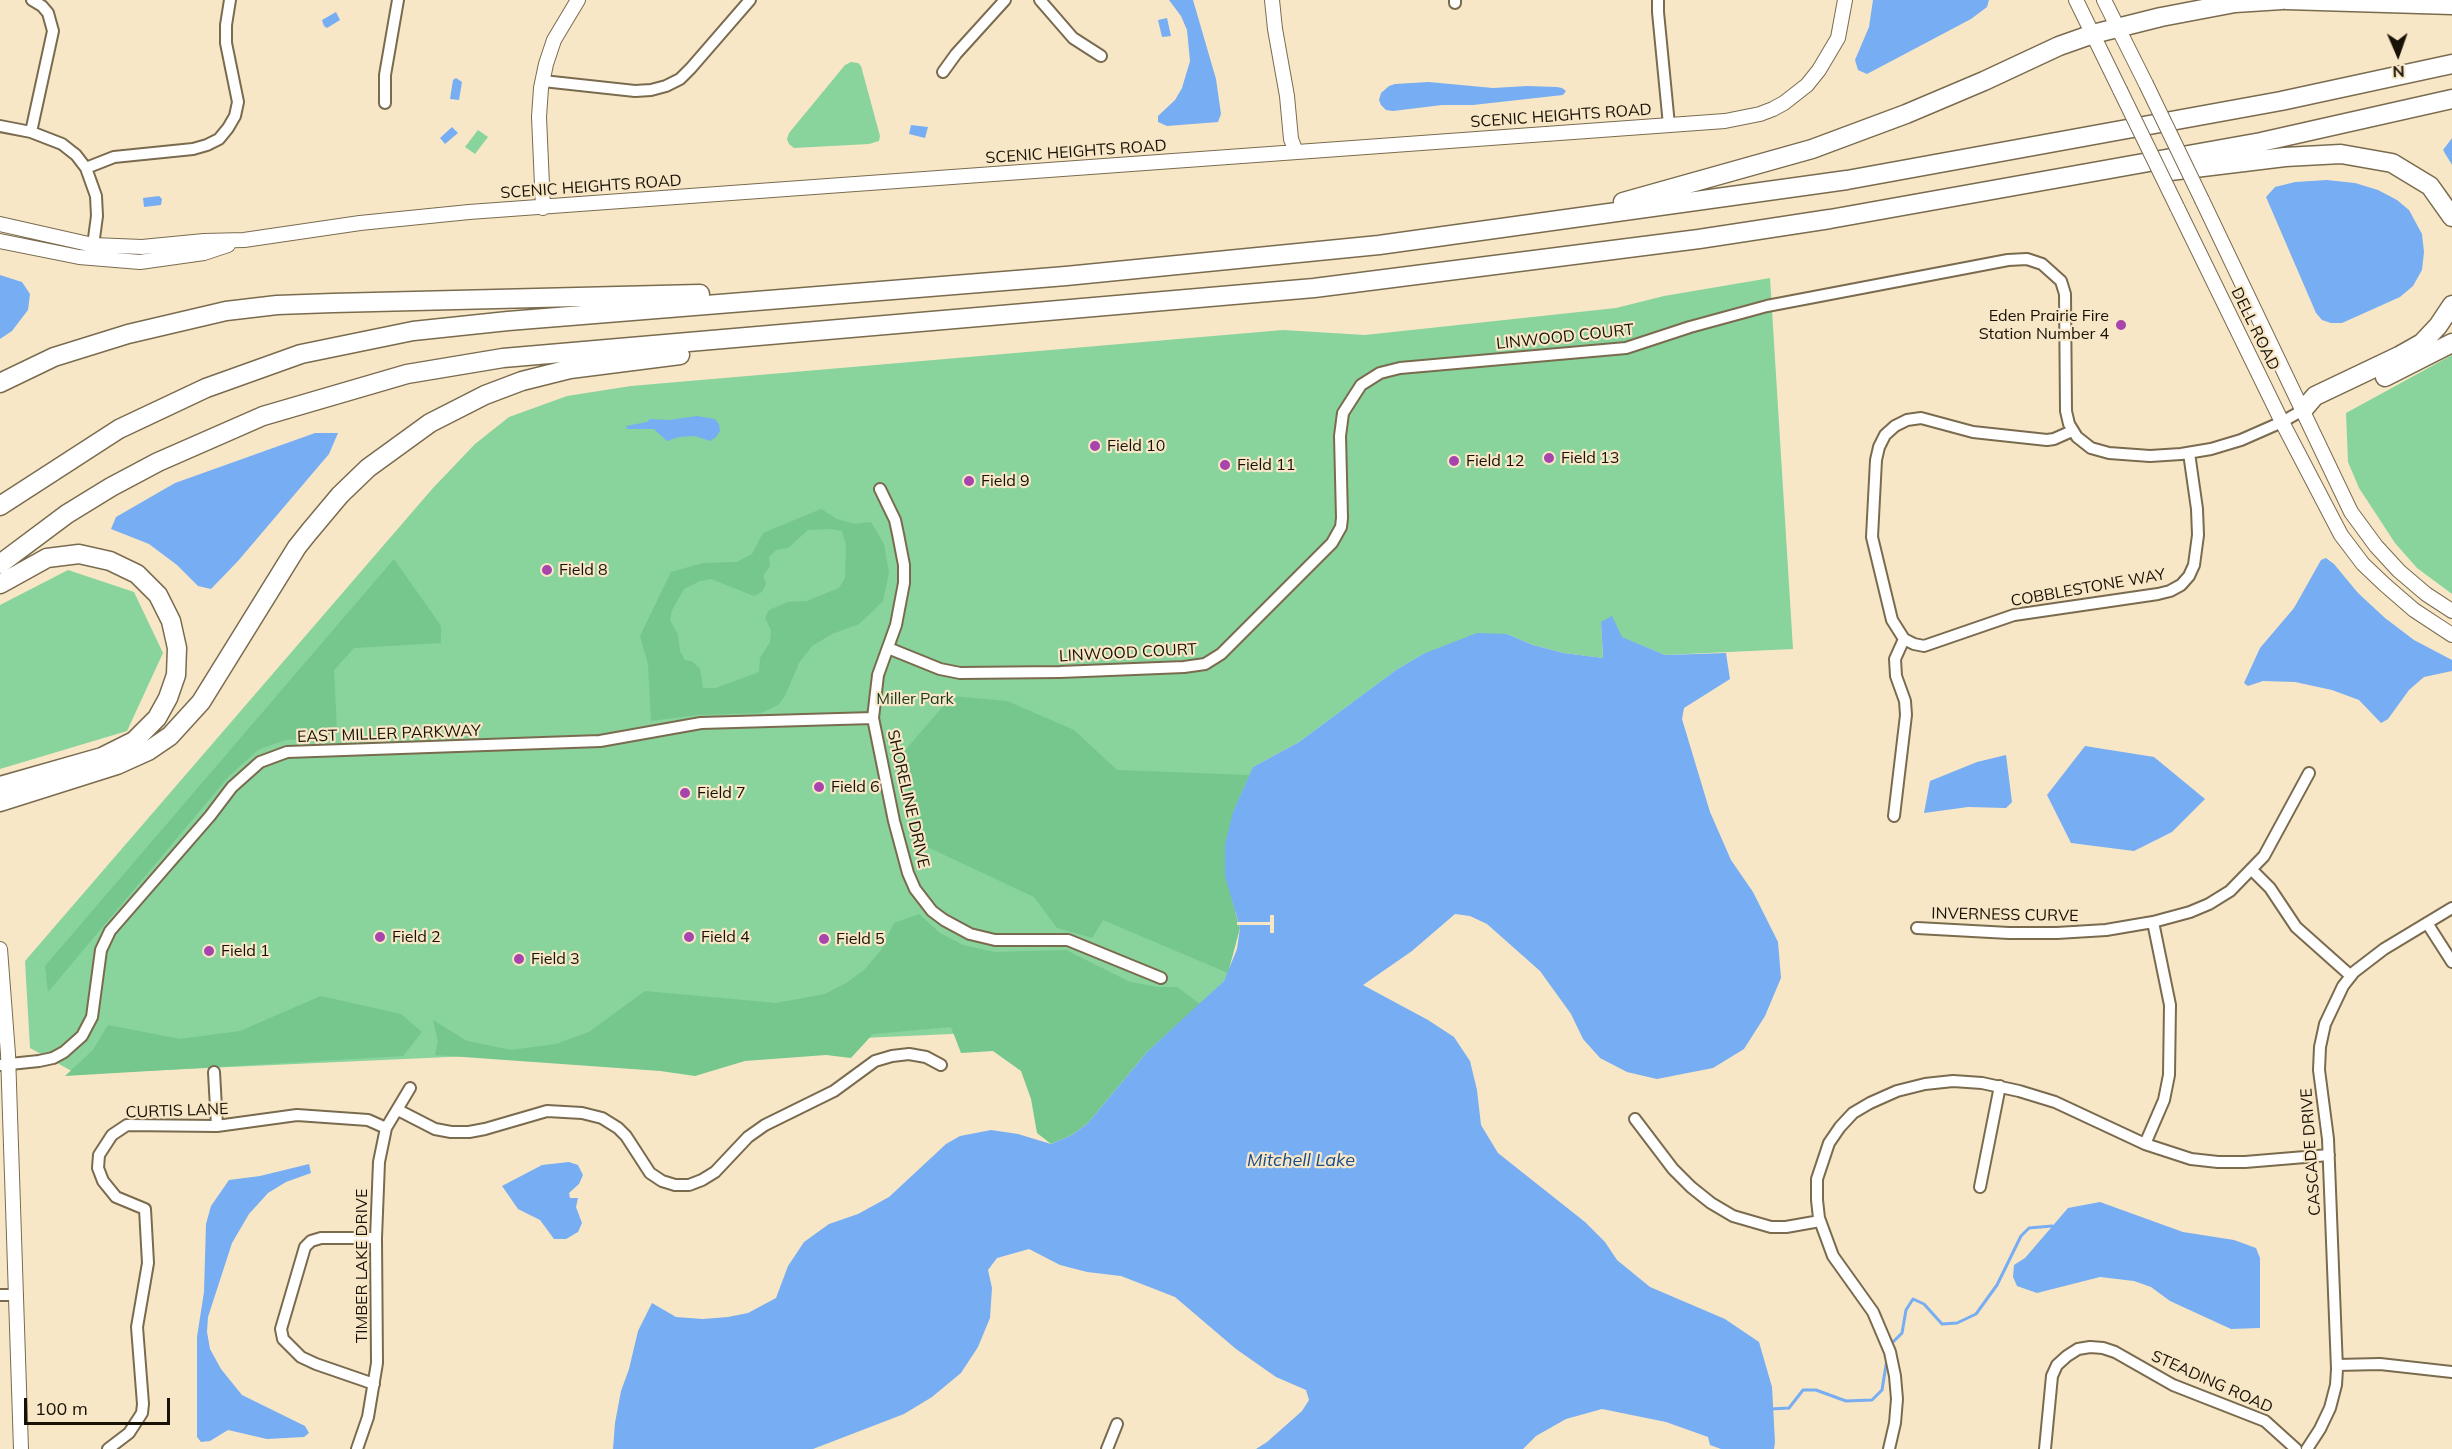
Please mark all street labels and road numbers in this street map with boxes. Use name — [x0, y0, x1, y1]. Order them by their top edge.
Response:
street label: SCENIC HEIGHTS ROAD — [1470, 100, 1652, 132]
street label: SCENIC HEIGHTS ROAD — [985, 136, 1167, 168]
street label: SCENIC HEIGHTS ROAD — [500, 171, 682, 203]
street label: DELL ROAD — [2227, 284, 2283, 374]
street label: LINWOOD COURT — [1495, 320, 1635, 354]
street label: COBBLESTONE WAY — [2009, 565, 2167, 611]
street label: LINWOOD COURT — [1058, 640, 1198, 666]
street label: EAST MILLER PARKWAY — [297, 721, 481, 747]
street label: SHORELINE DRIVE — [883, 728, 933, 870]
street label: INVERNESS CURVE — [1931, 904, 2079, 926]
street label: CASCADE DRIVE — [2297, 1087, 2325, 1217]
street label: CURTIS LANE — [125, 1100, 229, 1122]
street label: TIMBER LAKE DRIVE — [352, 1189, 372, 1343]
street label: STEADING ROAD — [2148, 1347, 2276, 1417]

